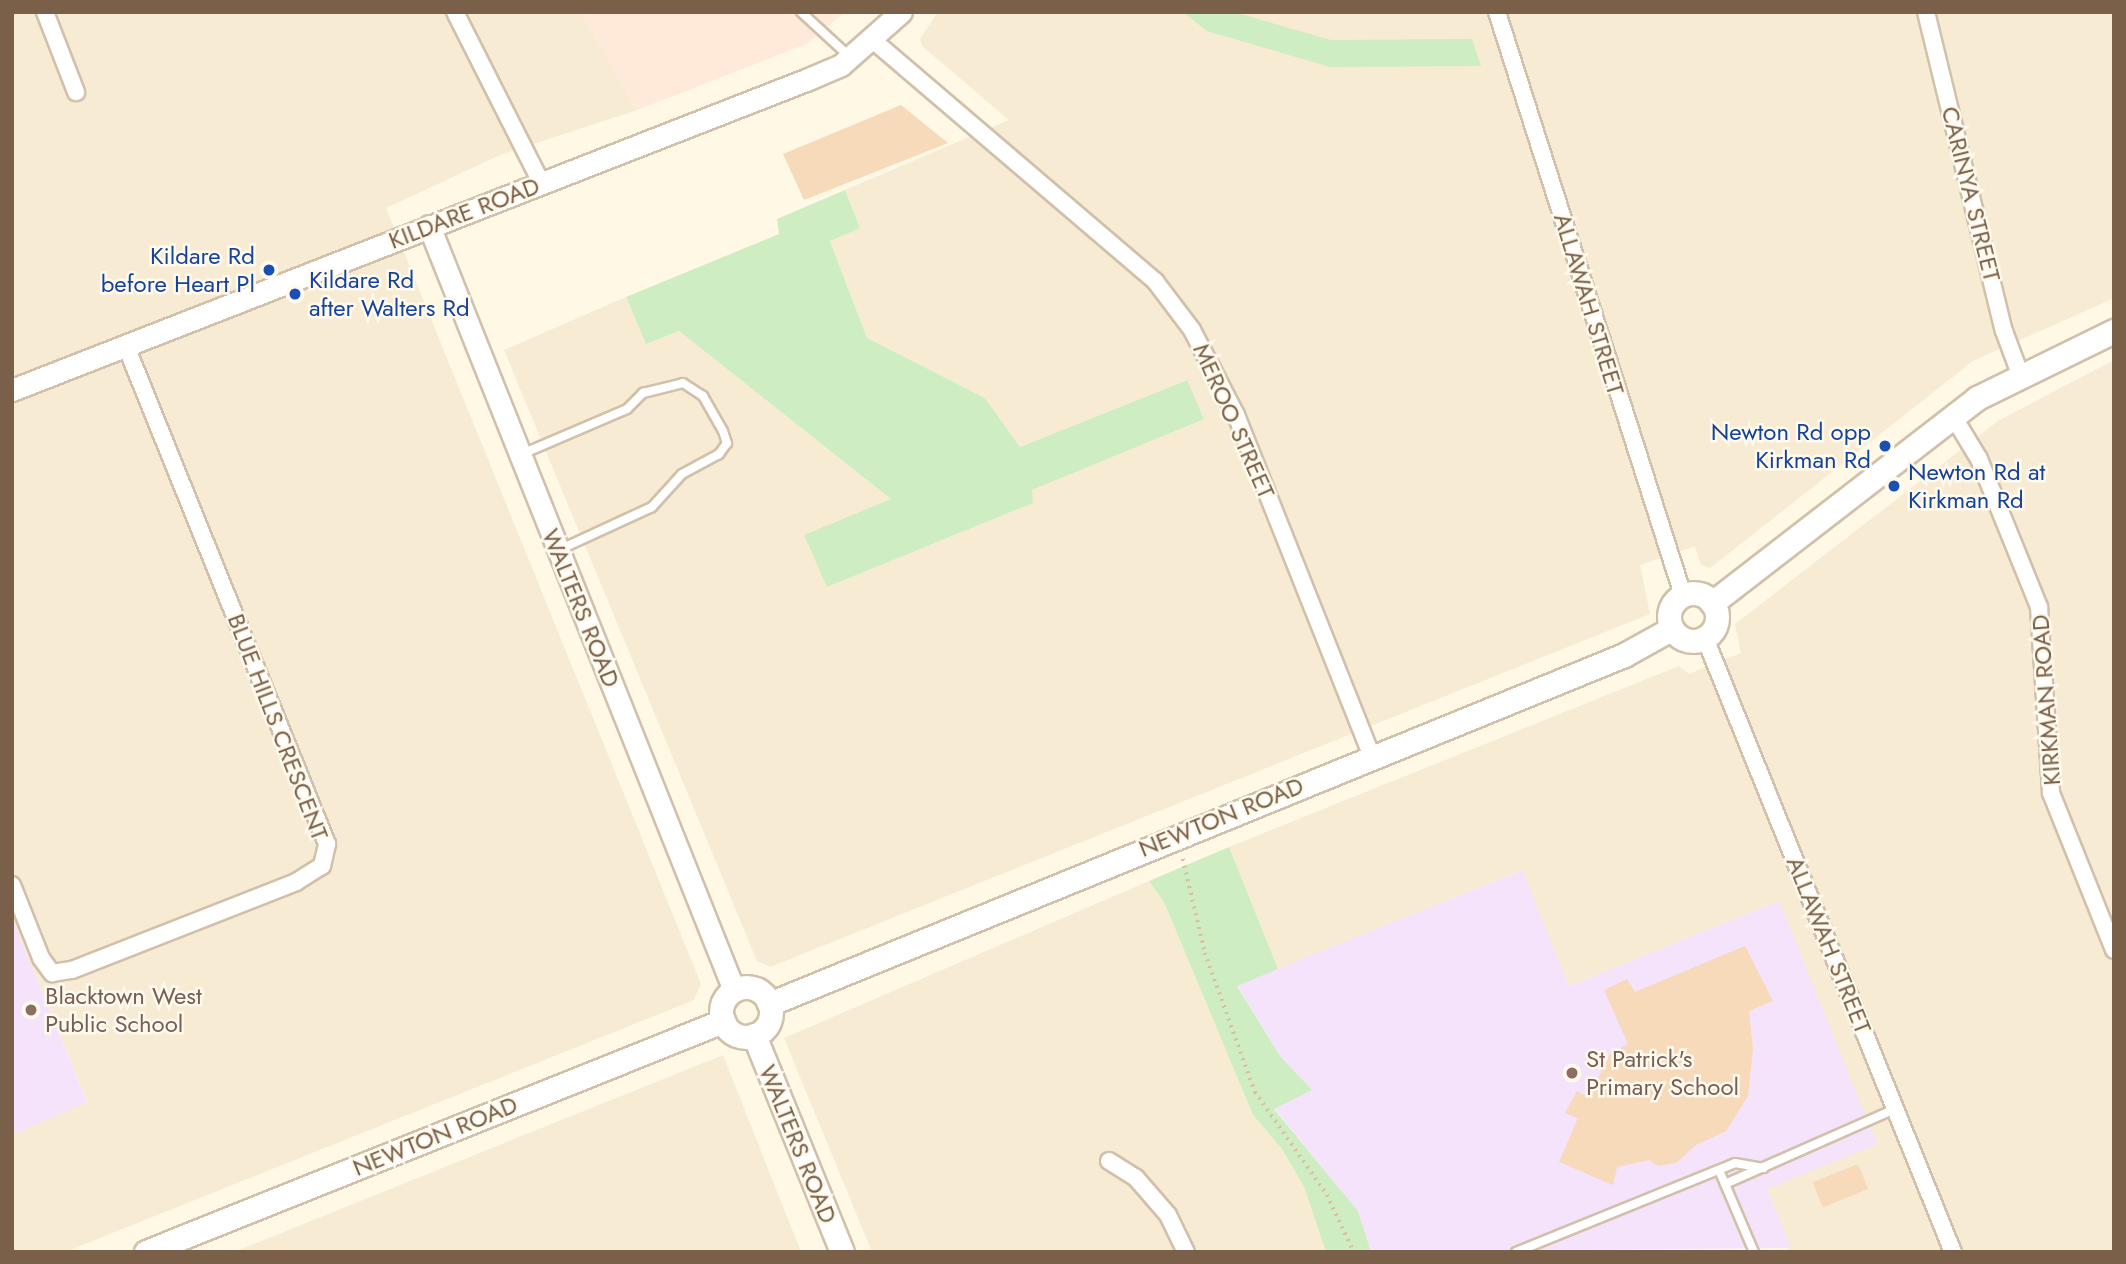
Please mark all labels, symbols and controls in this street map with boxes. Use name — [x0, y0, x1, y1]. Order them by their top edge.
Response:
street label: CARINYA STREET — [1935, 104, 2007, 284]
street label: KILDARE ROAD — [384, 171, 544, 255]
street label: ALLAWAH STREET — [1548, 210, 1630, 398]
place label: Kildare Rd before Heart Pl — [101, 242, 255, 298]
marker: Kildare Rd before Heart Pl — [261, 262, 277, 278]
place label: Kildare Rd after Walters Rd — [309, 266, 470, 322]
marker: Kildare Rd after Walters Rd — [287, 286, 303, 302]
street label: MEROO STREET — [1187, 339, 1281, 503]
place label: Newton Rd opp Kirkman Rd — [1711, 418, 1871, 474]
marker: Newton Rd opp Kirkman Rd — [1877, 438, 1893, 454]
place label: Newton Rd at Kirkman Rd — [1908, 458, 2045, 514]
marker: Newton Rd at Kirkman Rd — [1886, 478, 1902, 494]
street label: WALTERS ROAD — [536, 525, 626, 691]
street label: BLUE HILLS CRESCENT — [222, 610, 334, 844]
street label: KIRKMAN ROAD — [2026, 614, 2066, 786]
street label: NEWTON ROAD — [1134, 771, 1308, 863]
street label: ALLAWAH STREET — [1780, 852, 1878, 1038]
place label: Blacktown West Public School — [45, 982, 202, 1038]
marker: Blacktown West Public School — [23, 1002, 39, 1018]
place label: St Patrick's Primary School — [1586, 1045, 1739, 1101]
street label: WALTERS ROAD — [753, 1061, 843, 1227]
marker: St Patrick's Primary School — [1564, 1065, 1580, 1081]
street label: NEWTON ROAD — [348, 1090, 522, 1182]

